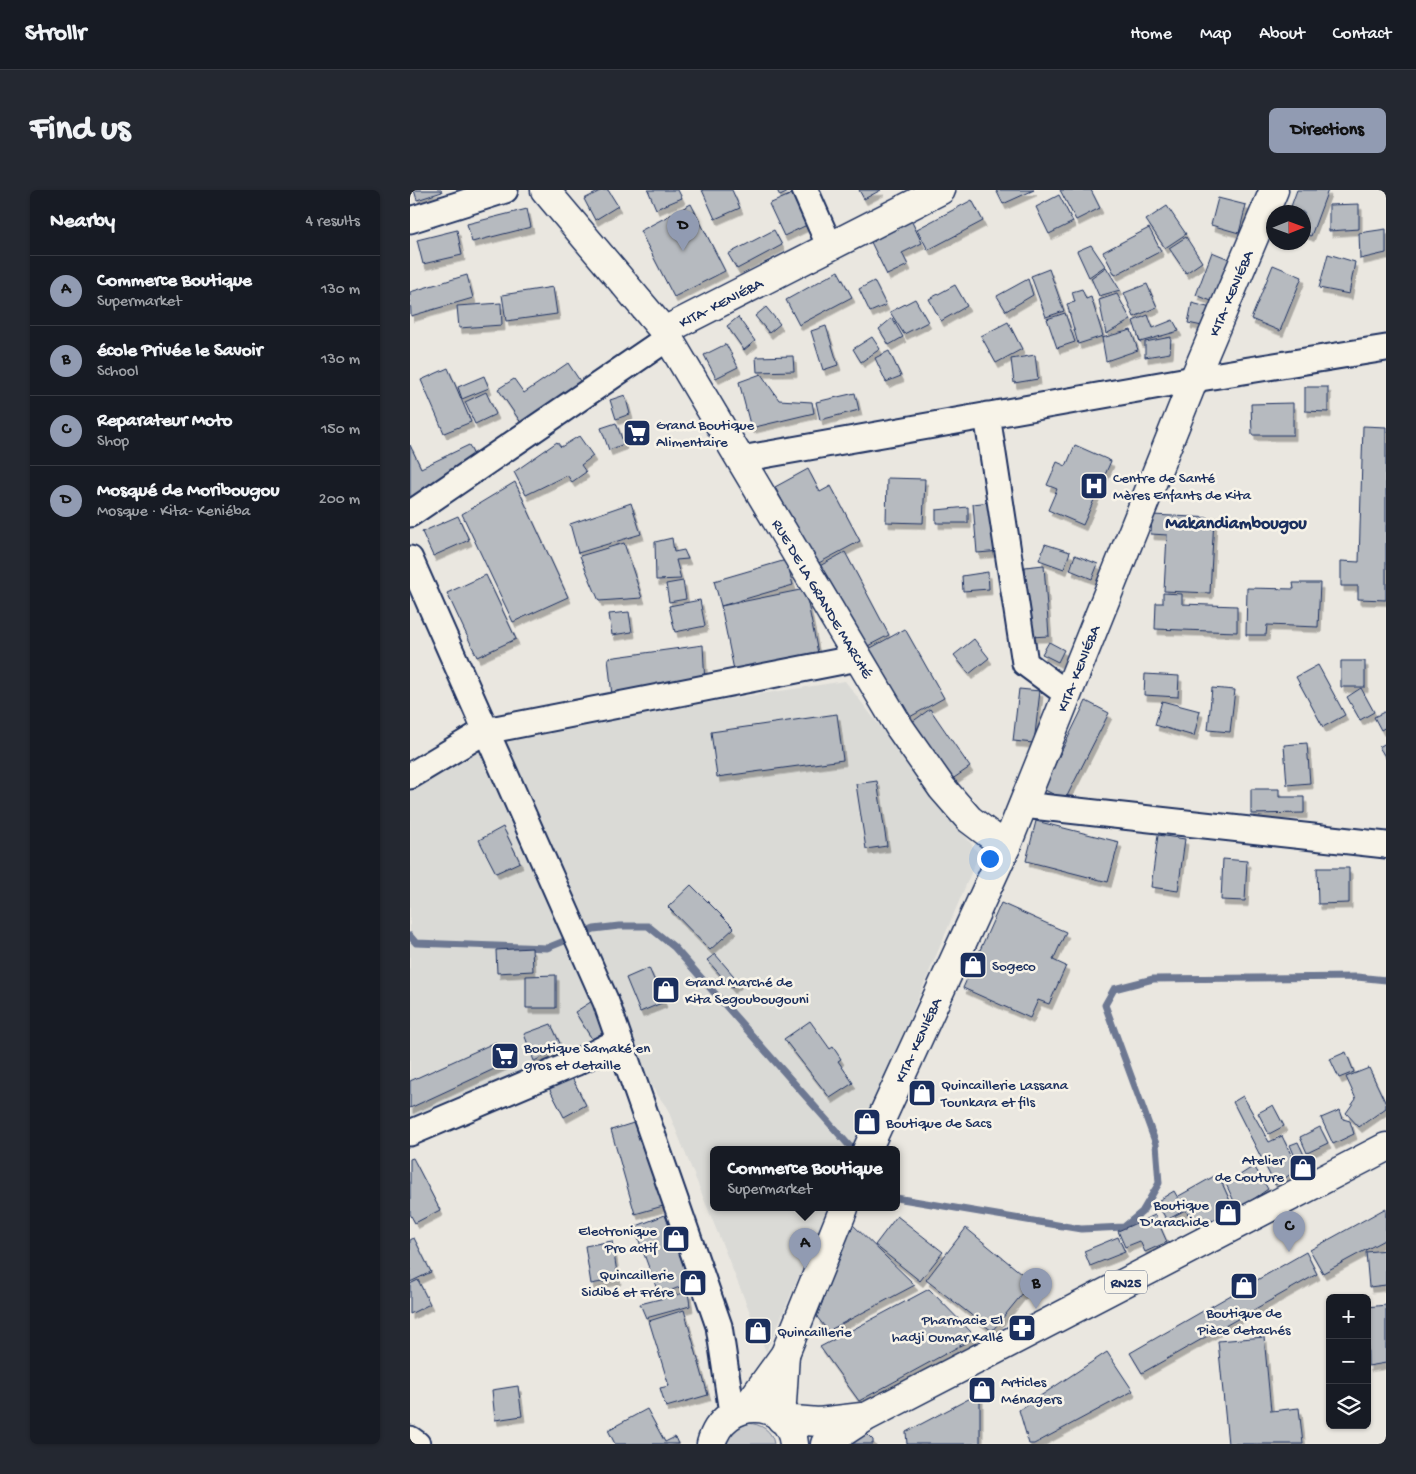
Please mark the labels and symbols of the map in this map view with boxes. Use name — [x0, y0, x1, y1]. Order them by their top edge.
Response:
north arrow — [1266, 205, 1311, 250]
pin: D — [667, 210, 699, 251]
street label: KITA- KENIÉBA — [1206, 247, 1259, 340]
street label: KITA- KENIÉBA — [677, 275, 767, 333]
place label: Grand Boutique Alimentaire — [656, 417, 754, 452]
supermarket icon: Grand Boutique Alimentaire — [622, 418, 652, 448]
place label: Centre de Santé Mères Enfants de Kita — [1113, 470, 1252, 505]
hospital icon: Centre de Santé Mères Enfants de Kita — [1079, 471, 1109, 501]
district label: Makandiambougou — [1165, 514, 1307, 535]
street label: RUE DE LA GRANDE MARCHÉ — [767, 517, 876, 683]
street label: KITA- KENIÉBA — [1054, 622, 1106, 715]
your location — [977, 846, 1003, 872]
shop icon: Sogeco — [958, 950, 988, 980]
place label: Sogeco — [992, 958, 1036, 976]
place label: Grand Marché de Kita Segoubougouni — [685, 974, 809, 1009]
shop icon: Grand Marché de Kita Segoubougouni — [651, 975, 681, 1005]
street label: KITA- KENIÉBA — [892, 994, 947, 1086]
place label: Boutique Samaké en gros et detaille — [523, 1040, 650, 1075]
supermarket icon: Boutique Samaké en gros et detaille — [490, 1041, 520, 1071]
place label: Quincaillerie Lassana Tounkara et fils — [940, 1077, 1069, 1112]
shop icon: Quincaillerie Lassana Tounkara et fils — [907, 1078, 937, 1108]
shop icon: Boutique de Sacs — [852, 1107, 882, 1137]
place label: Boutique de Sacs — [885, 1115, 992, 1133]
place label: Atelier de Couture — [1215, 1152, 1286, 1187]
shop icon: Atelier de Couture — [1288, 1153, 1318, 1183]
place label: Boutique D'arachide — [1140, 1197, 1209, 1232]
shop icon: Boutique D'arachide — [1213, 1198, 1243, 1228]
pin: C — [1273, 1211, 1305, 1252]
place label: Electronique Pro actif — [578, 1223, 658, 1258]
shop icon: Electronique Pro actif — [661, 1224, 691, 1254]
pin: A — [789, 1228, 821, 1269]
place label: Quincaillerie Sidibé et Frére — [581, 1267, 674, 1302]
shop icon: Quincaillerie Sidibé et Frére — [678, 1268, 708, 1298]
pin: B — [1020, 1268, 1052, 1309]
road number: RN25 — [1105, 1270, 1147, 1294]
shop icon: Boutique de Pièce detachés — [1229, 1271, 1259, 1301]
place label: Boutique de Pièce detachés — [1196, 1305, 1291, 1340]
place label: Pharmacie El hadji Oumar Kallé — [892, 1312, 1003, 1347]
pharmacy icon: Pharmacie El hadji Oumar Kallé — [1007, 1313, 1037, 1343]
shop icon: Quincaillerie — [743, 1316, 773, 1346]
place label: Quincaillerie — [777, 1324, 852, 1342]
place label: Articles Ménagers — [1001, 1374, 1062, 1409]
shop icon: Articles Ménagers — [967, 1375, 997, 1405]

